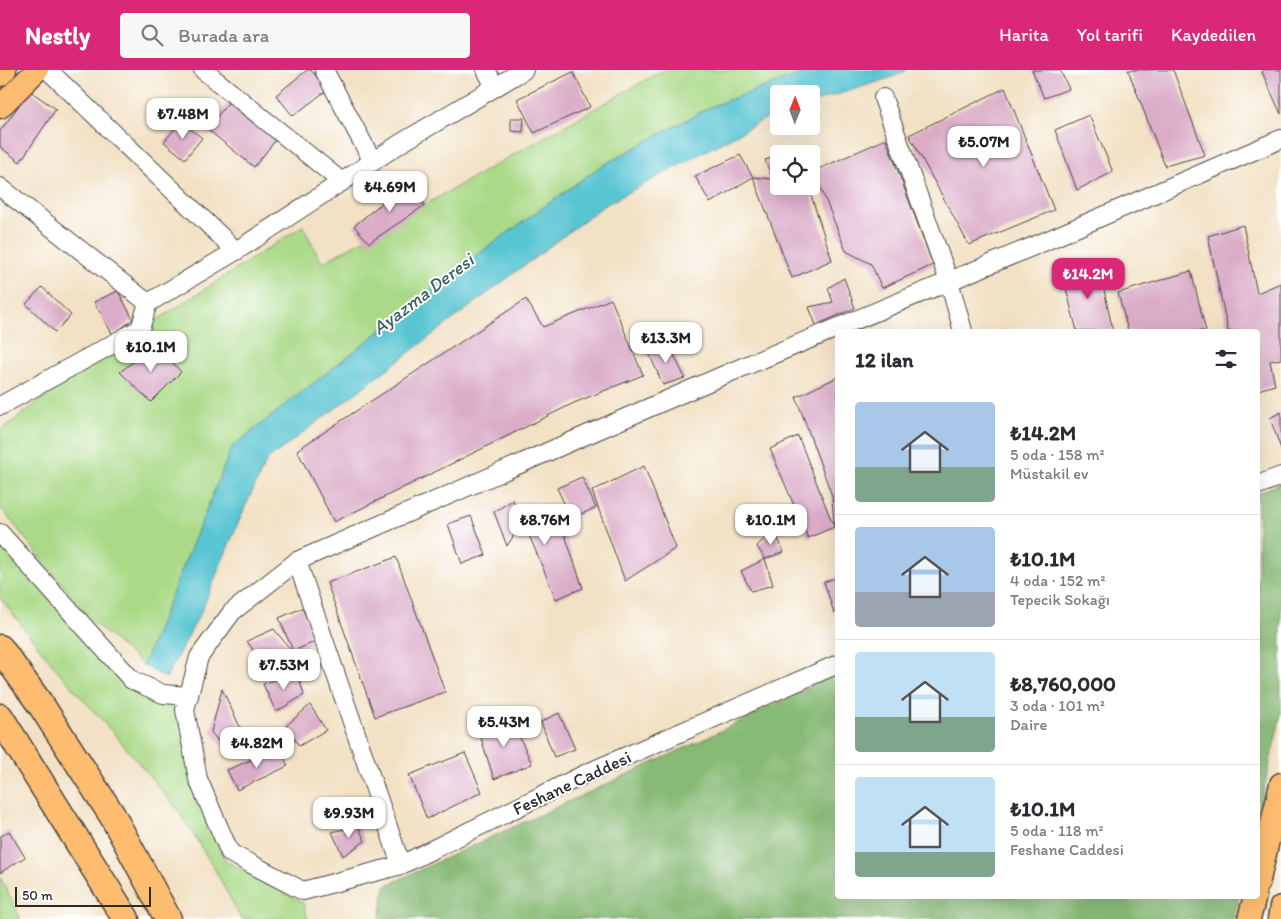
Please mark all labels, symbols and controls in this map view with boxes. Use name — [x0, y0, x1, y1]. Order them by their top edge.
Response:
search box — [120, 13, 470, 58]
text: Nestly — [25, 21, 90, 50]
icon: search — [138, 21, 166, 49]
text: Burada ara — [178, 24, 269, 47]
text: Harita — [999, 24, 1049, 46]
text: Yol tarifi — [1077, 24, 1143, 46]
text: Kaydedilen — [1171, 24, 1256, 46]
north arrow — [770, 85, 820, 135]
map controls — [770, 85, 820, 195]
pin: ₺7.48M — [142, 98, 224, 140]
text: ₺7.48M — [157, 104, 209, 123]
pin: ₺5.07M — [943, 126, 1025, 168]
text: ₺5.07M — [958, 132, 1010, 151]
button: locate — [770, 145, 820, 195]
pin: ₺4.69M — [349, 170, 431, 213]
text: ₺4.69M — [364, 177, 416, 196]
water label: Ayazma Deresi — [368, 247, 480, 339]
pin: ₺14.2M — [1047, 258, 1129, 300]
text: ₺14.2M — [1063, 264, 1113, 283]
pin: ₺13.3M — [625, 322, 707, 364]
text: ₺13.3M — [641, 328, 691, 347]
pin: ₺10.1M — [110, 330, 192, 373]
text: ₺10.1M — [126, 337, 176, 356]
icon: filters — [1212, 345, 1240, 373]
text: 12 ilan — [855, 347, 913, 372]
text: ₺14.2M — [1010, 420, 1076, 445]
icon: home — [895, 422, 955, 482]
text: 5 oda · 158 m² — [1010, 445, 1105, 464]
text: Müstakil ev — [1010, 464, 1088, 483]
pin: ₺8.76M — [504, 504, 586, 546]
pin: ₺10.1M — [730, 504, 812, 546]
text: ₺8.76M — [520, 510, 570, 529]
text: ₺10.1M — [746, 510, 796, 529]
text: ₺10.1M — [1010, 546, 1075, 571]
icon: home — [895, 547, 955, 607]
text: 4 oda · 152 m² — [1010, 571, 1105, 590]
text: Tepecik Sokağı — [1010, 590, 1110, 609]
pin: ₺7.53M — [243, 648, 325, 691]
text: ₺7.53M — [259, 655, 309, 674]
text: ₺8,760,000 — [1010, 671, 1116, 696]
icon: home — [895, 672, 955, 732]
text: 3 oda · 101 m² — [1010, 696, 1105, 715]
pin: ₺5.43M — [463, 706, 545, 748]
text: ₺5.43M — [478, 712, 530, 731]
text: Daire — [1010, 715, 1047, 734]
pin: ₺4.82M — [216, 726, 298, 769]
text: ₺4.82M — [231, 733, 283, 752]
street label: Feshane Caddesi — [509, 746, 635, 820]
pin: ₺9.93M — [308, 796, 390, 839]
text: ₺10.1M — [1010, 796, 1075, 821]
icon: home — [895, 797, 955, 857]
text: ₺9.93M — [324, 803, 374, 822]
text: 5 oda · 118 m² — [1010, 821, 1104, 840]
text: Feshane Caddesi — [1010, 840, 1124, 859]
scale bar — [15, 884, 151, 907]
text: 50 m — [22, 887, 53, 904]

